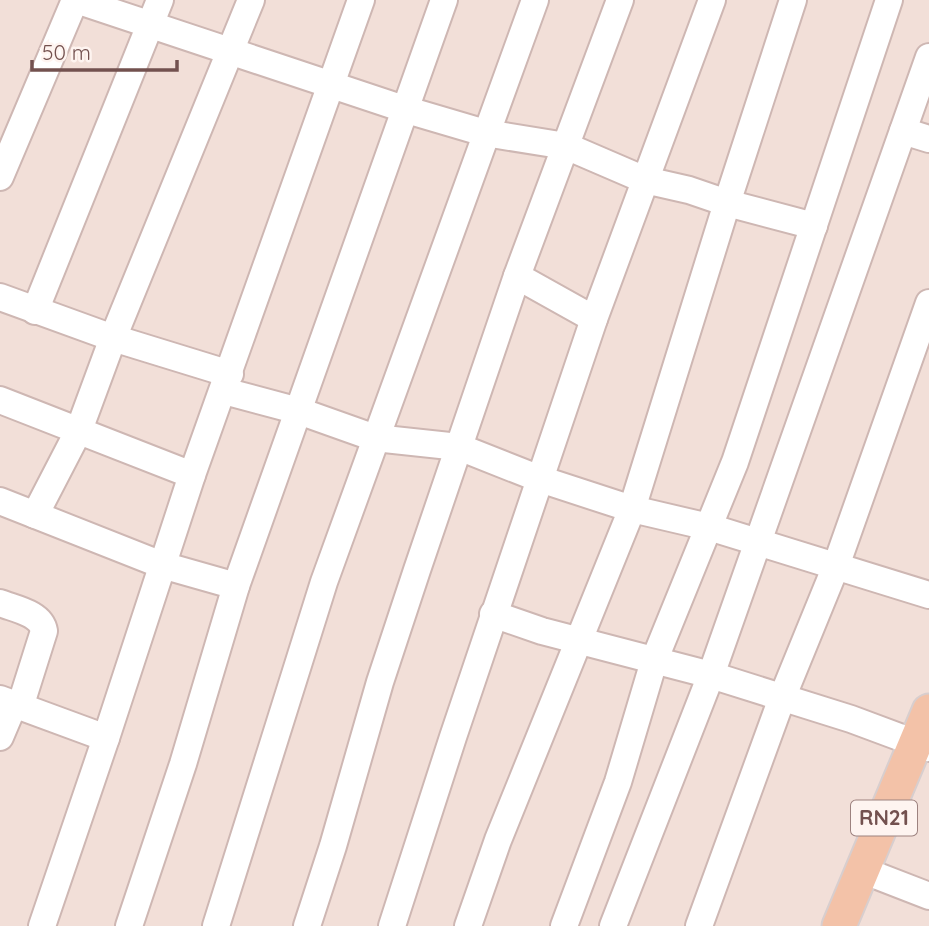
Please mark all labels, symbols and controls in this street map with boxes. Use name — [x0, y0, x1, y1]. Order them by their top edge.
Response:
scale bar — [32, 28, 177, 72]
text: 50 m — [42, 39, 91, 65]
road number: RN21 — [851, 800, 917, 836]

